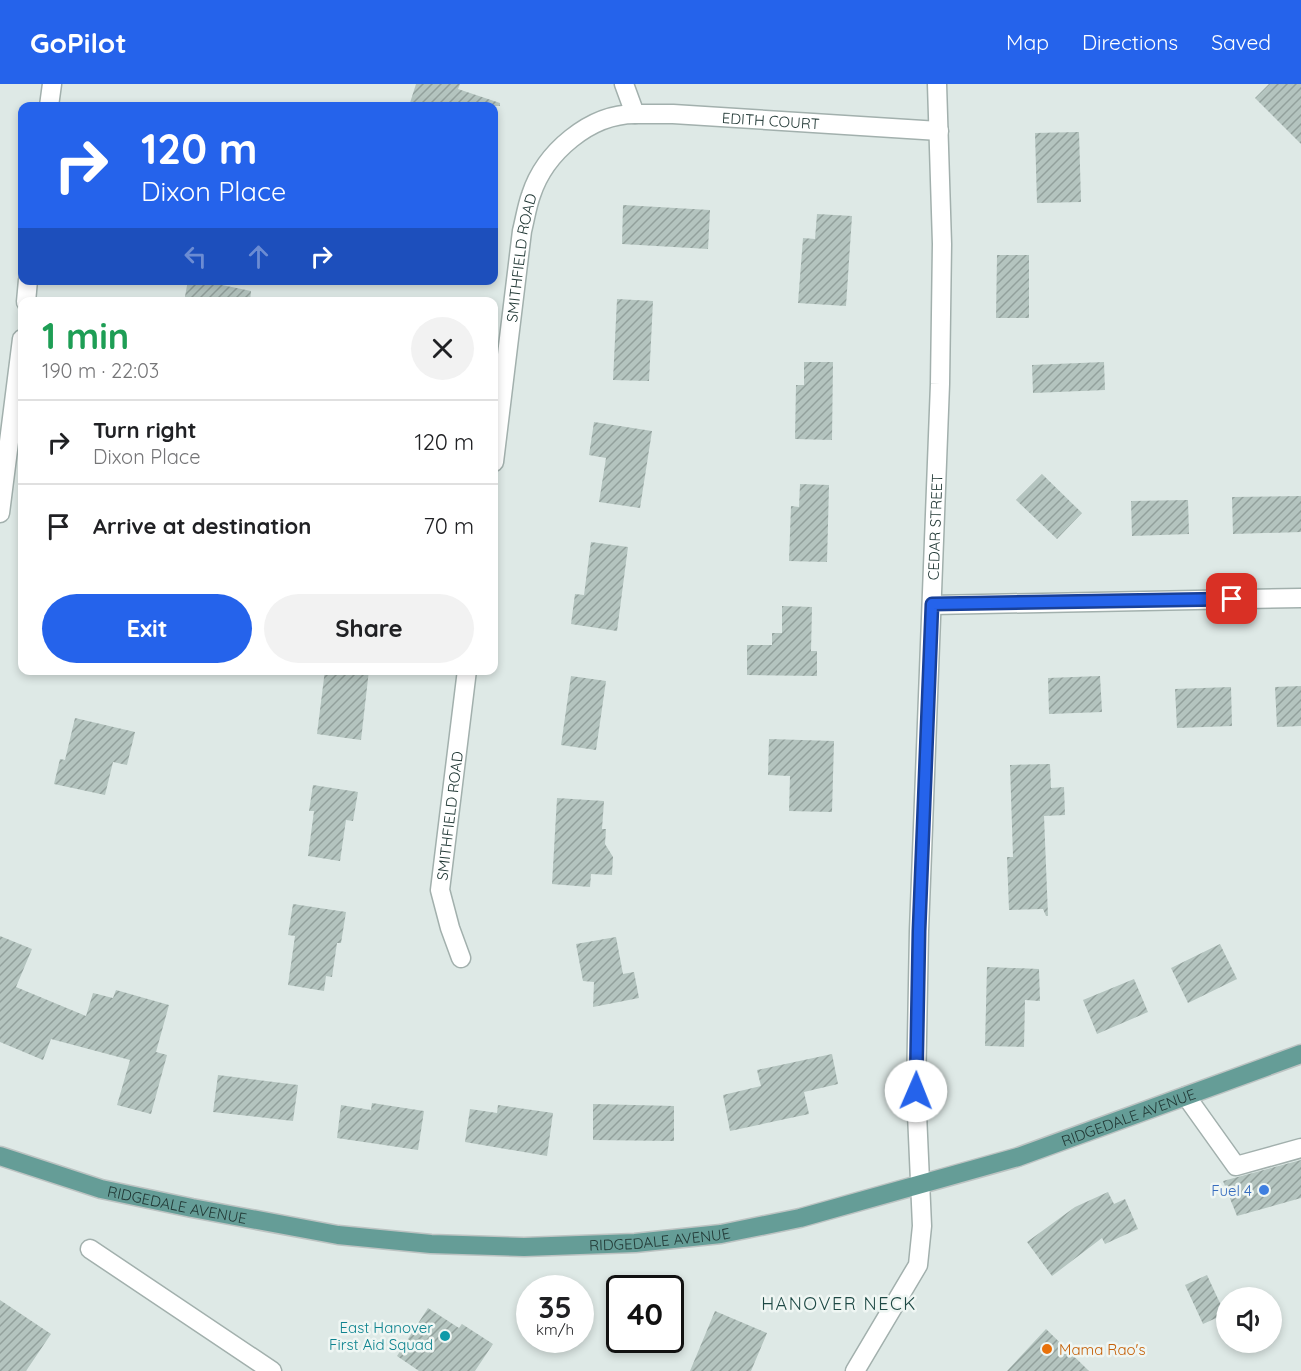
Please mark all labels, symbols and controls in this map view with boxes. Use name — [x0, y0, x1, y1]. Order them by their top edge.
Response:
text: GoPilot — [30, 25, 127, 60]
text: Map — [1006, 29, 1049, 55]
text: Directions — [1082, 29, 1178, 55]
text: Saved — [1211, 29, 1271, 55]
street label: EDITH COURT — [721, 108, 820, 133]
text: 120 m — [141, 122, 258, 175]
icon: right — [42, 126, 120, 204]
text: Dixon Place — [141, 174, 286, 208]
street label: SMITHFIELD ROAD — [502, 191, 540, 323]
icon: left — [179, 240, 212, 273]
icon: ahead — [242, 240, 275, 273]
icon: right — [305, 240, 338, 273]
text: 1 min — [42, 313, 129, 358]
button: close — [411, 317, 474, 380]
text: 190 m · 22:03 — [42, 358, 159, 383]
text: Turn right — [93, 416, 197, 444]
icon: right — [42, 426, 75, 459]
text: 120 m — [415, 428, 474, 456]
text: Dixon Place — [93, 444, 201, 469]
street label: CEDAR STREET — [923, 473, 946, 581]
icon: arrive — [42, 510, 75, 543]
text: Arrive at destination — [93, 512, 311, 540]
text: 70 m — [424, 512, 474, 540]
pin — [1206, 573, 1257, 624]
icon: arrive — [1215, 582, 1248, 615]
button: Exit — [42, 594, 252, 663]
button: Share — [264, 594, 474, 663]
street label: SMITHFIELD ROAD — [432, 750, 466, 881]
position arrow — [884, 1059, 948, 1123]
street label: RIDGEDALE AVENUE — [1058, 1084, 1198, 1150]
street label: RIDGEDALE AVENUE — [106, 1181, 248, 1227]
place label: Fuel 4 — [1211, 1181, 1252, 1200]
marker: Fuel 4 — [1257, 1183, 1271, 1197]
street label: RIDGEDALE AVENUE — [589, 1223, 732, 1254]
speed limit sign: 40 — [606, 1275, 684, 1353]
map controls — [1216, 1287, 1282, 1353]
button: sound — [1216, 1287, 1282, 1353]
text: 35 — [538, 1288, 572, 1326]
district label: HANOVER NECK — [761, 1292, 917, 1315]
place label: East Hanover First Aid Squad — [329, 1318, 433, 1354]
text: km/h — [536, 1320, 574, 1339]
marker: East Hanover First Aid Squad — [438, 1329, 452, 1343]
place label: Mama Rao's — [1059, 1340, 1146, 1359]
marker: Mama Rao's — [1040, 1342, 1054, 1356]

